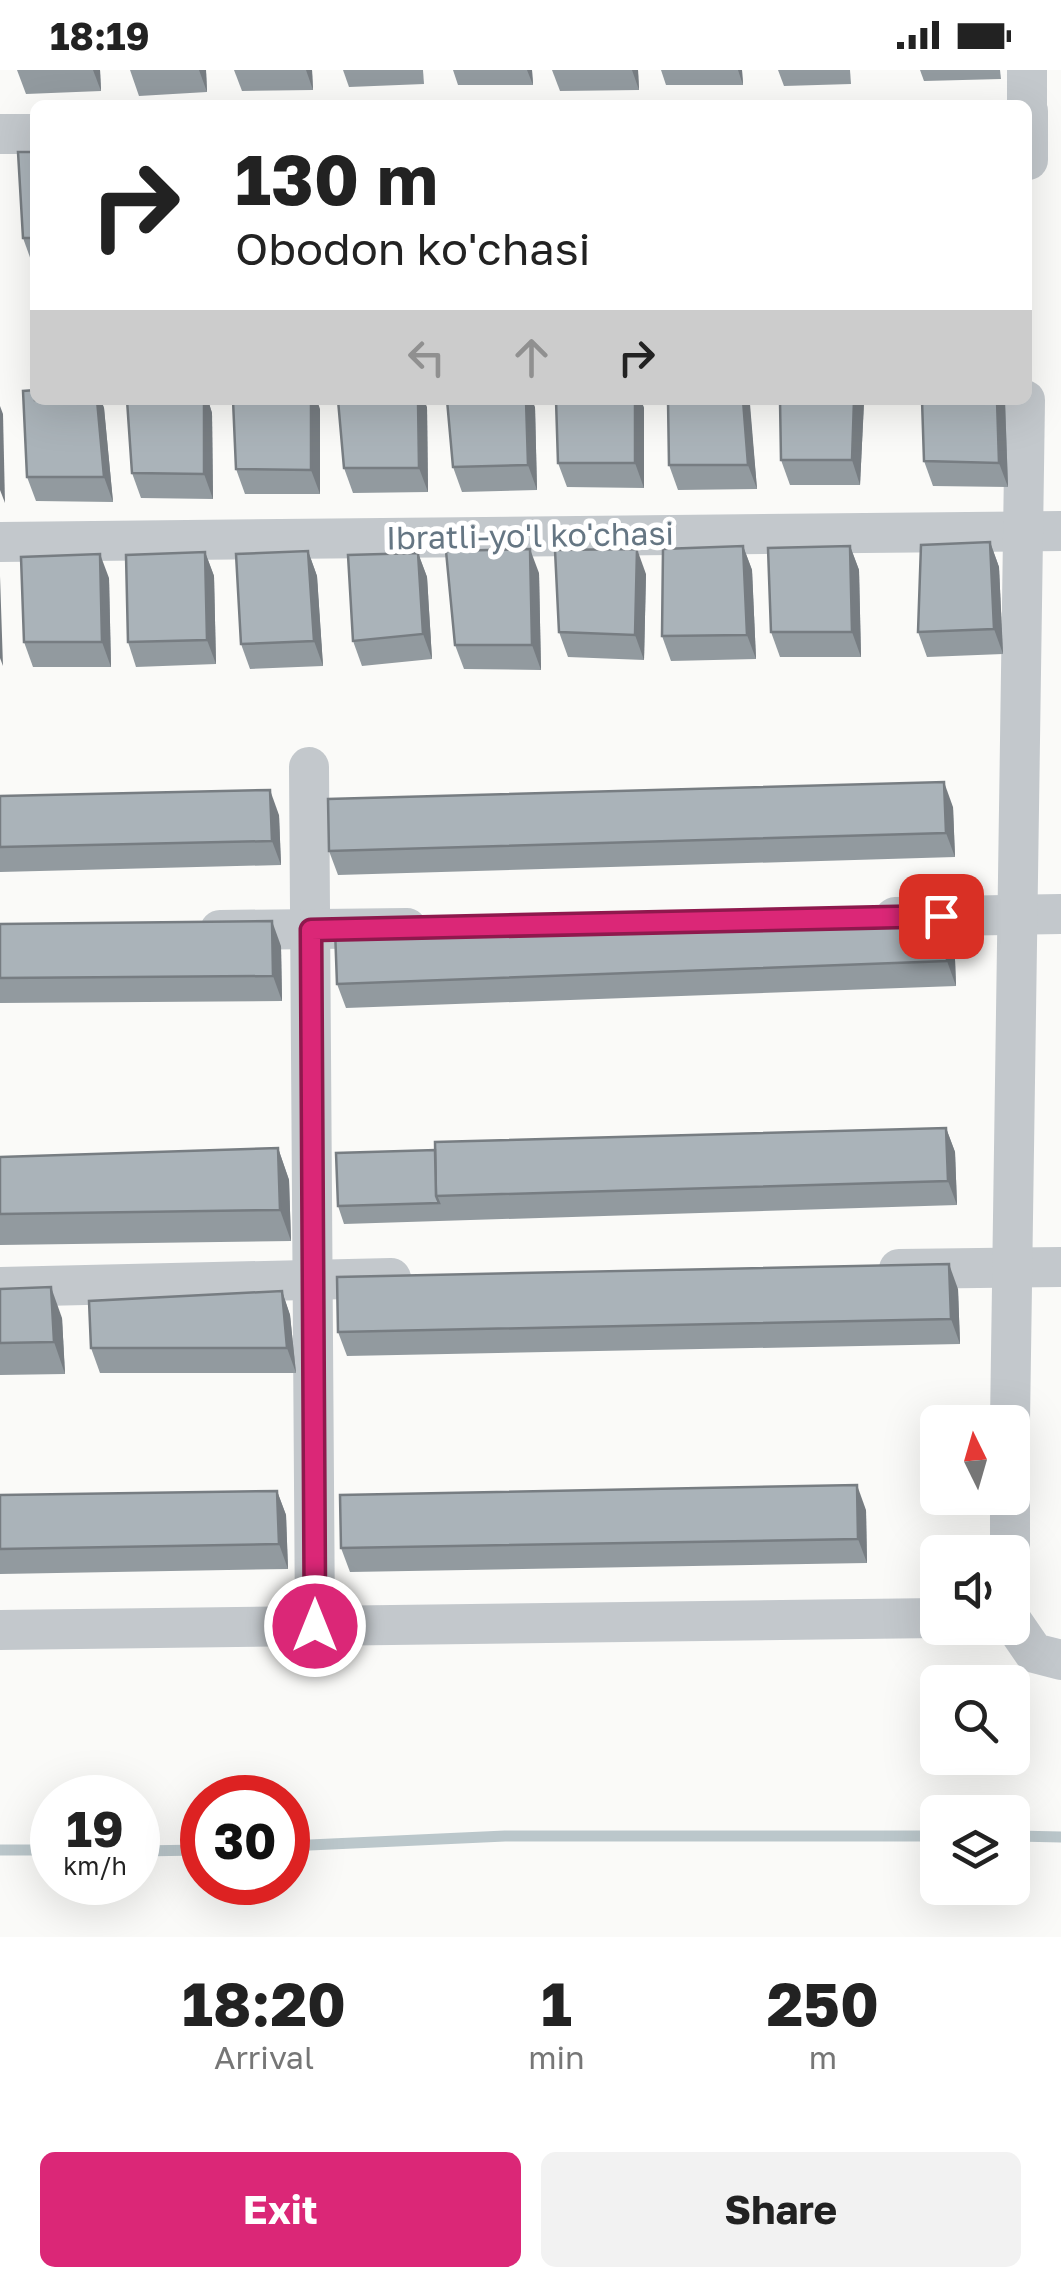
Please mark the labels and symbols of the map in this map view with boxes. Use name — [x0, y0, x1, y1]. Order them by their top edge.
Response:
street label: Ibratli-yo'l ko'chasi — [386, 513, 674, 557]
pin — [899, 874, 984, 959]
north arrow — [920, 1405, 1030, 1515]
position arrow — [263, 1574, 367, 1678]
speed limit sign: 30 — [180, 1775, 310, 1905]

